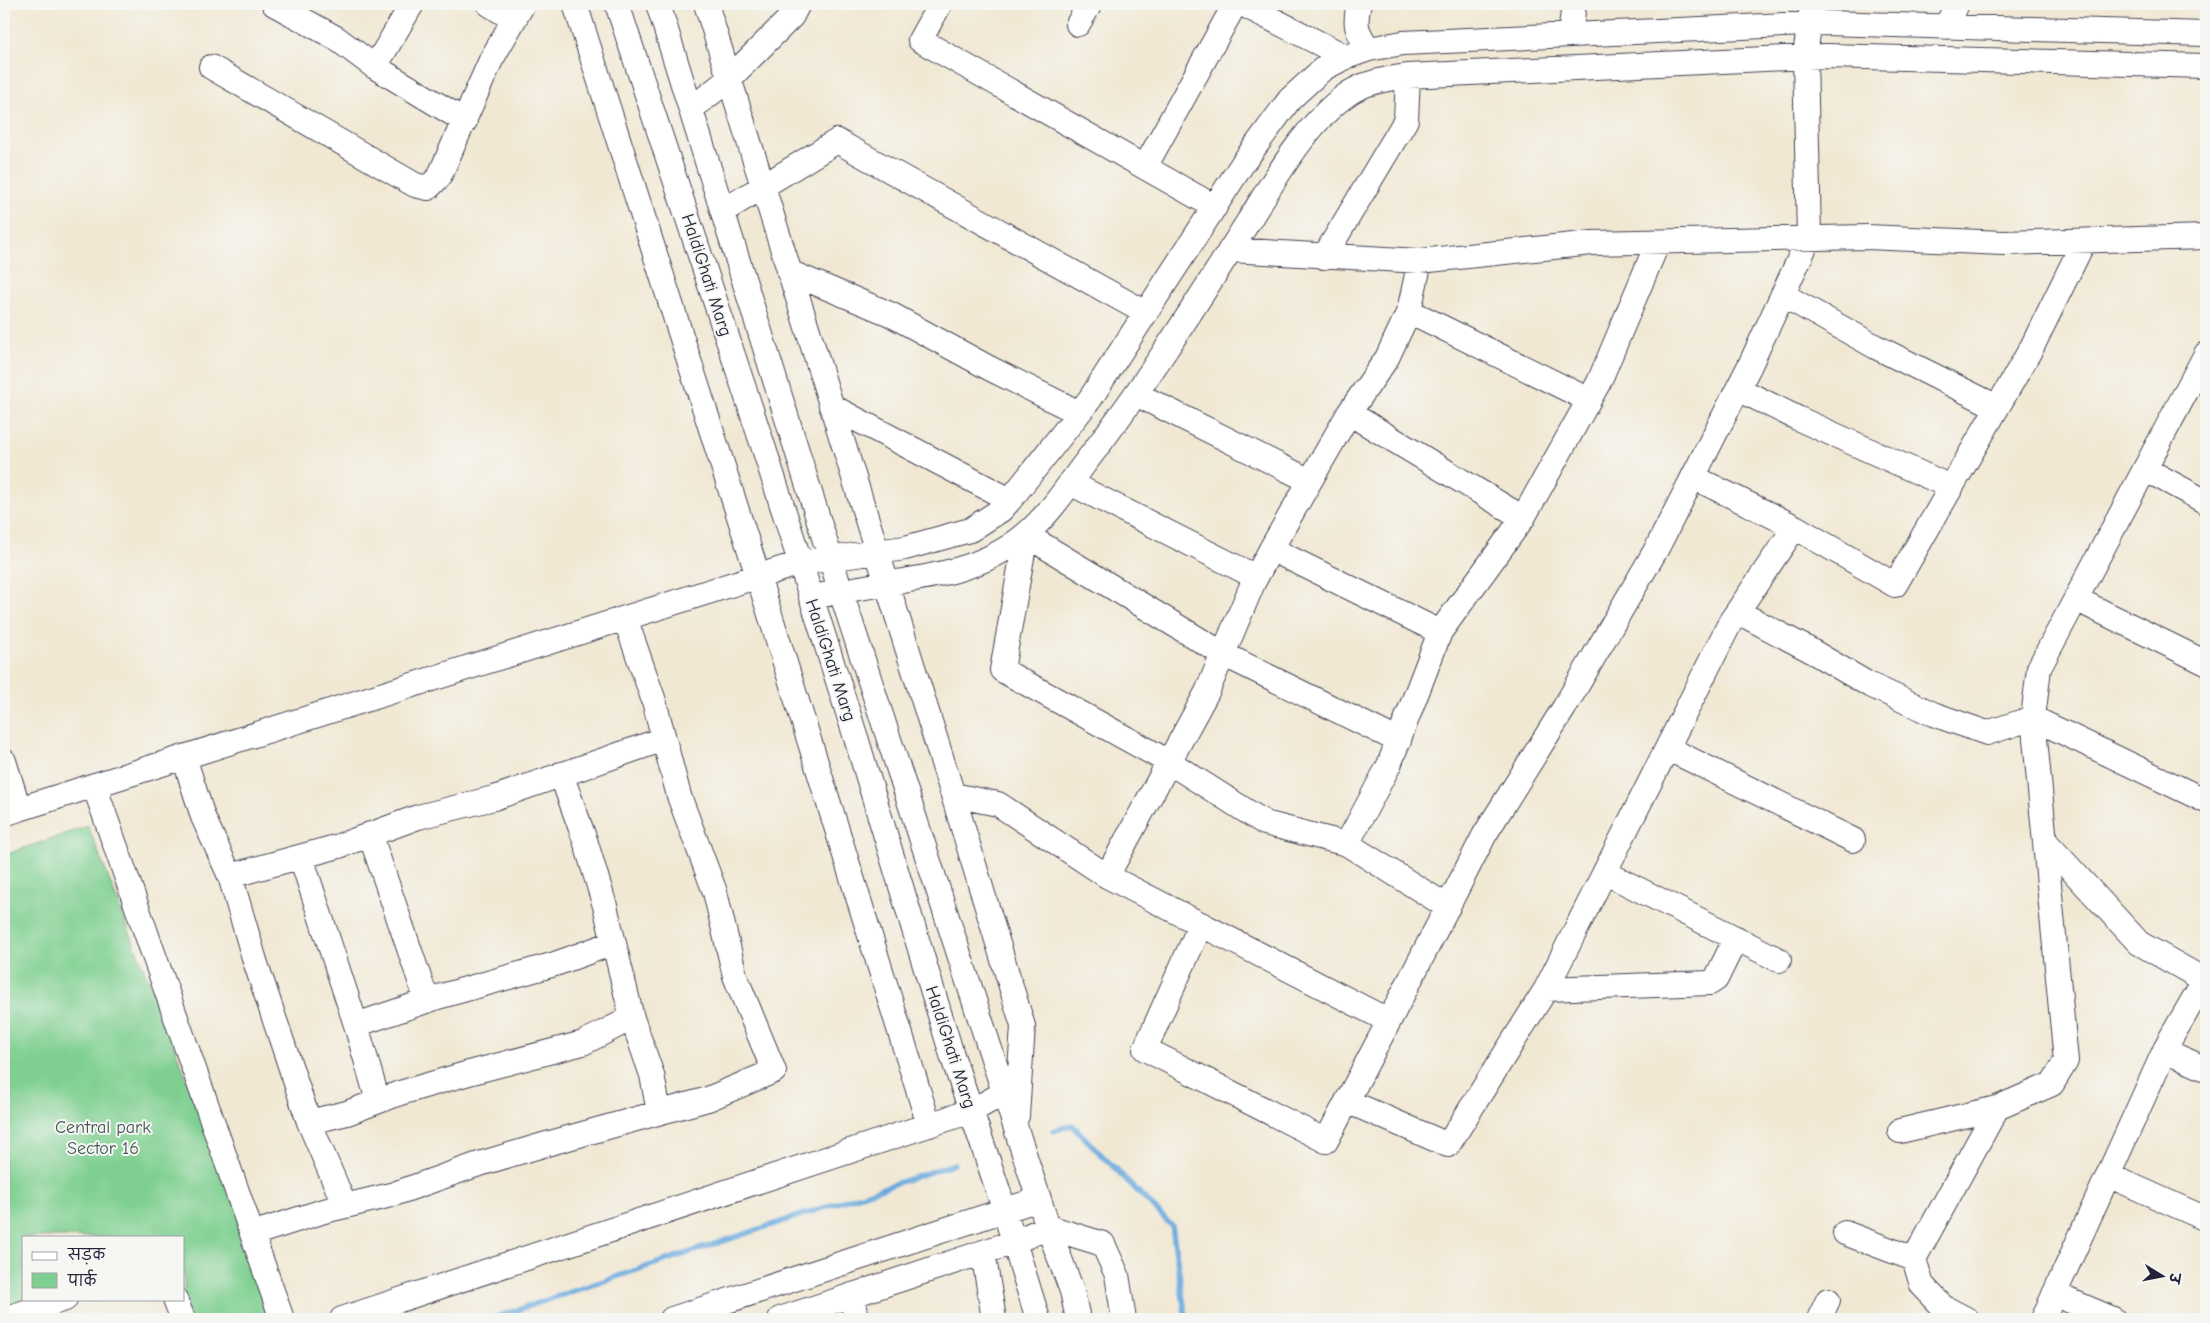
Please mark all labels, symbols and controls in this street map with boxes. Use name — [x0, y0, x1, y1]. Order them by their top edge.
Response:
street label: HaldiGhati Marg — [677, 211, 736, 339]
street label: HaldiGhati Marg — [801, 596, 860, 724]
street label: HaldiGhati Marg — [921, 983, 980, 1111]
park label: Central park Sector 16 — [55, 1117, 151, 1159]
legend — [22, 1236, 185, 1300]
text: सड़क — [67, 1246, 106, 1265]
north arrow — [2138, 1250, 2188, 1300]
text: पार्क — [67, 1269, 98, 1290]
text: उ — [2165, 1270, 2184, 1286]

